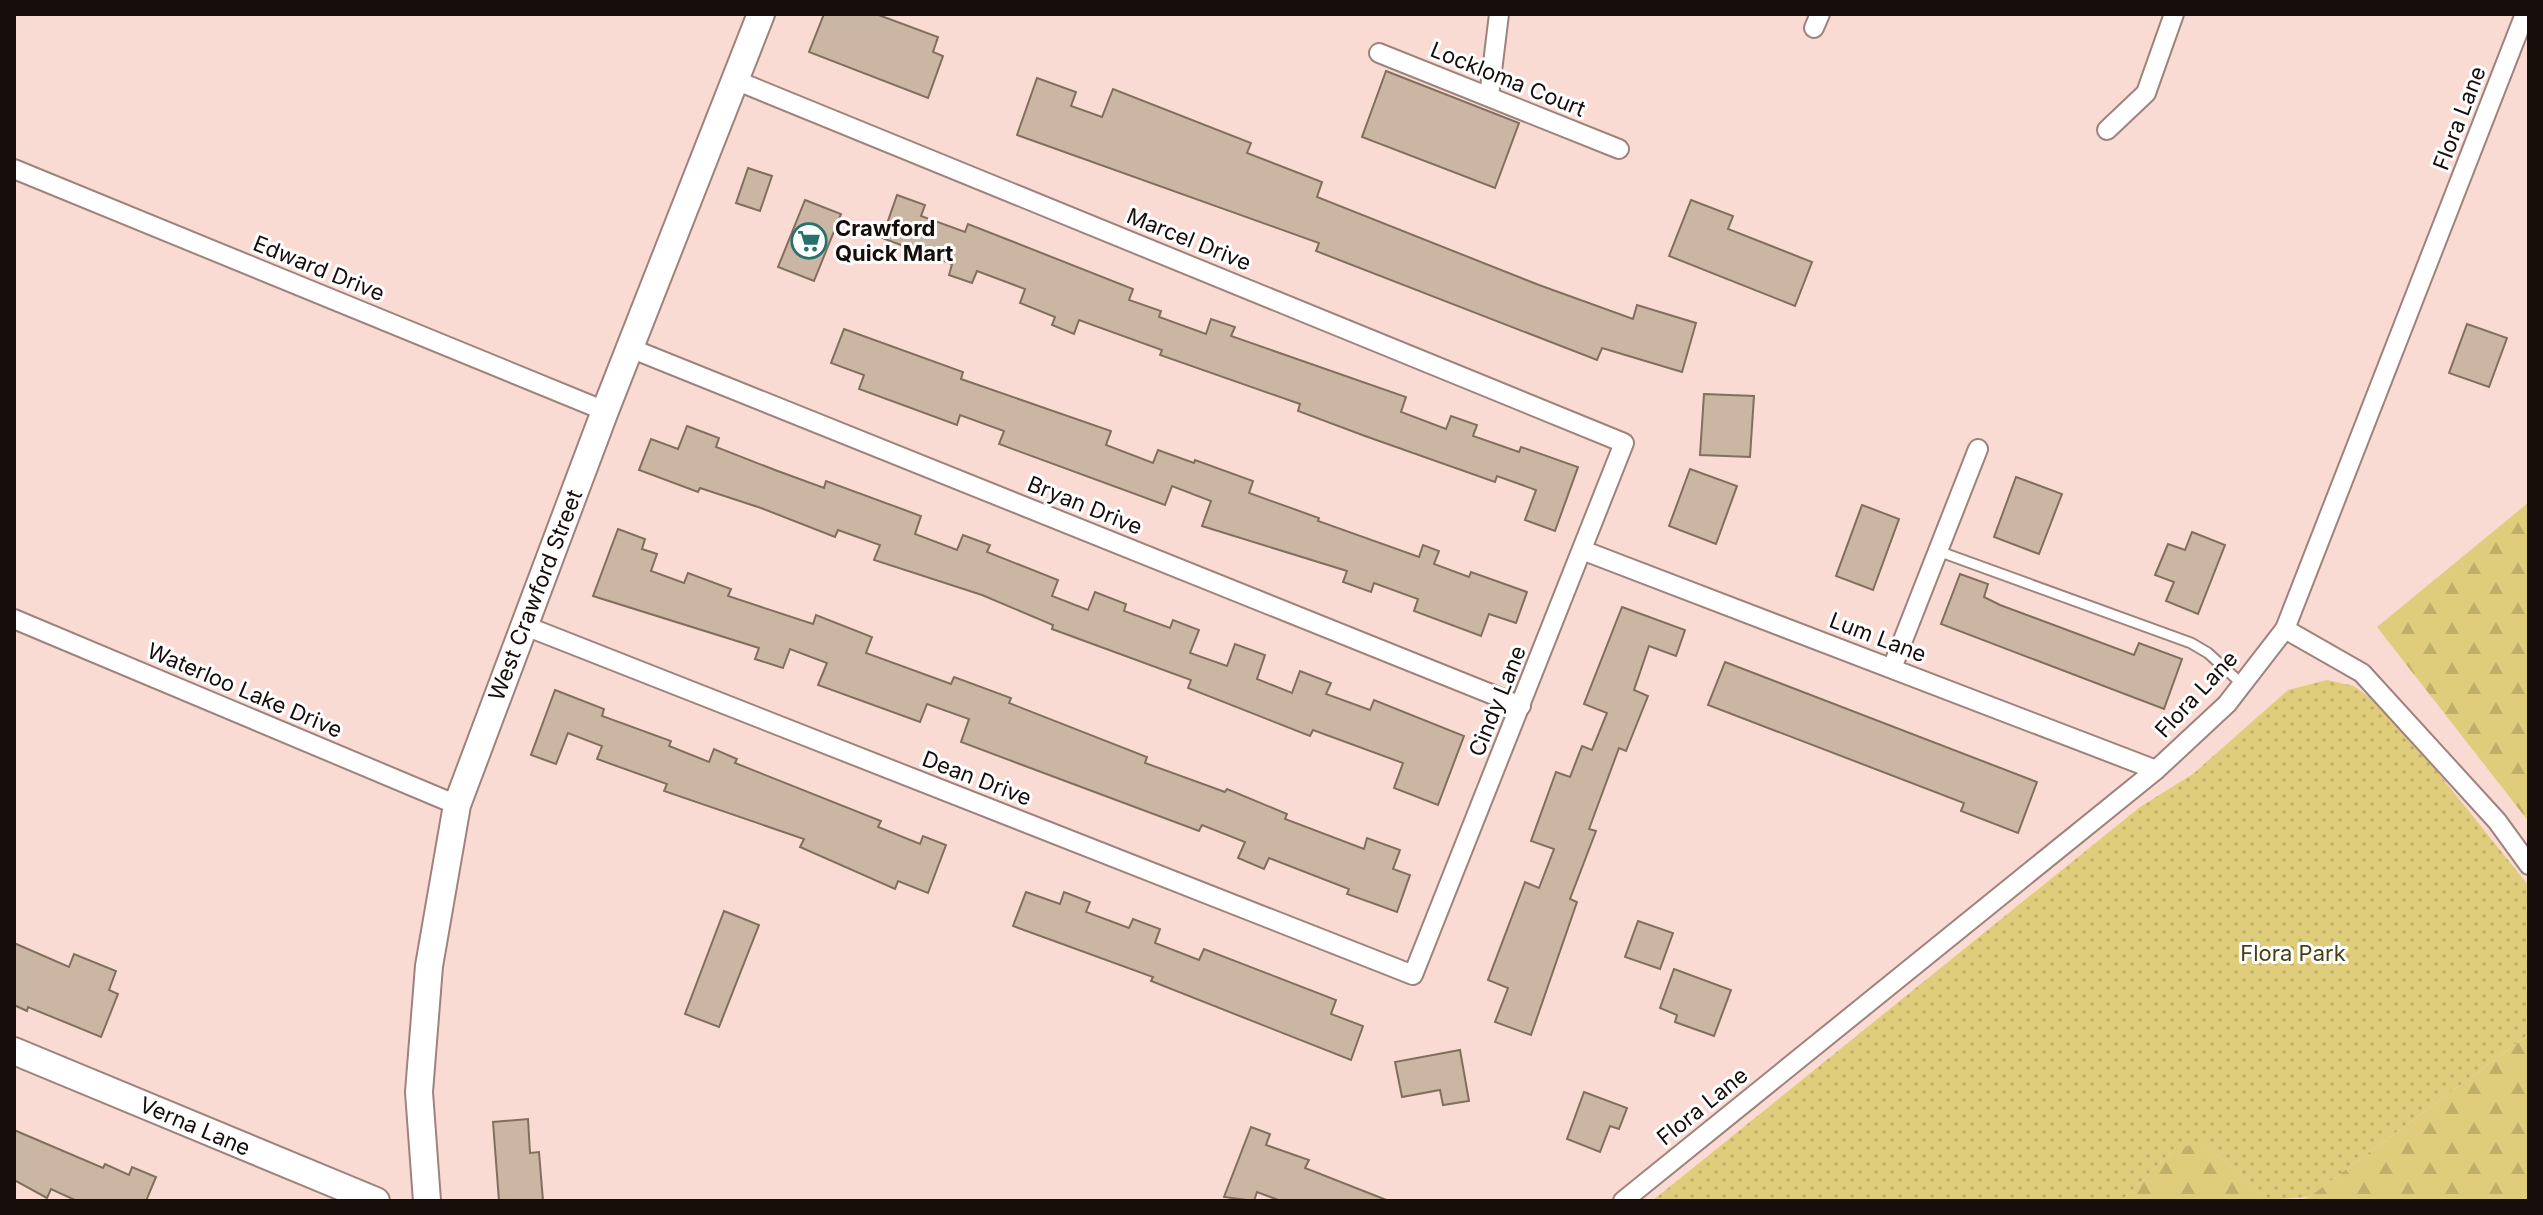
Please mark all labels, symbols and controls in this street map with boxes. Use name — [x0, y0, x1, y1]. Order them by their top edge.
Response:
street label: Lockloma Court — [1427, 36, 1589, 122]
street label: Flora Lane — [2427, 62, 2491, 174]
street label: Marcel Drive — [1123, 202, 1255, 276]
place label: Crawford Quick Mart — [835, 215, 953, 266]
supermarket icon: Crawford Quick Mart — [790, 222, 828, 260]
street label: Edward Drive — [250, 230, 388, 306]
street label: Bryan Drive — [1024, 470, 1146, 540]
street label: West Crawford Street — [483, 486, 587, 704]
street label: Lum Lane — [1826, 607, 1930, 667]
street label: Waterloo Lake Drive — [144, 637, 346, 743]
street label: Cindy Lane — [1463, 642, 1531, 760]
street label: Flora Lane — [2149, 645, 2243, 743]
street label: Dean Drive — [919, 745, 1035, 811]
park label: Flora Park — [2240, 940, 2346, 966]
street label: Flora Lane — [1651, 1062, 1753, 1150]
street label: Verna Lane — [136, 1091, 254, 1161]

